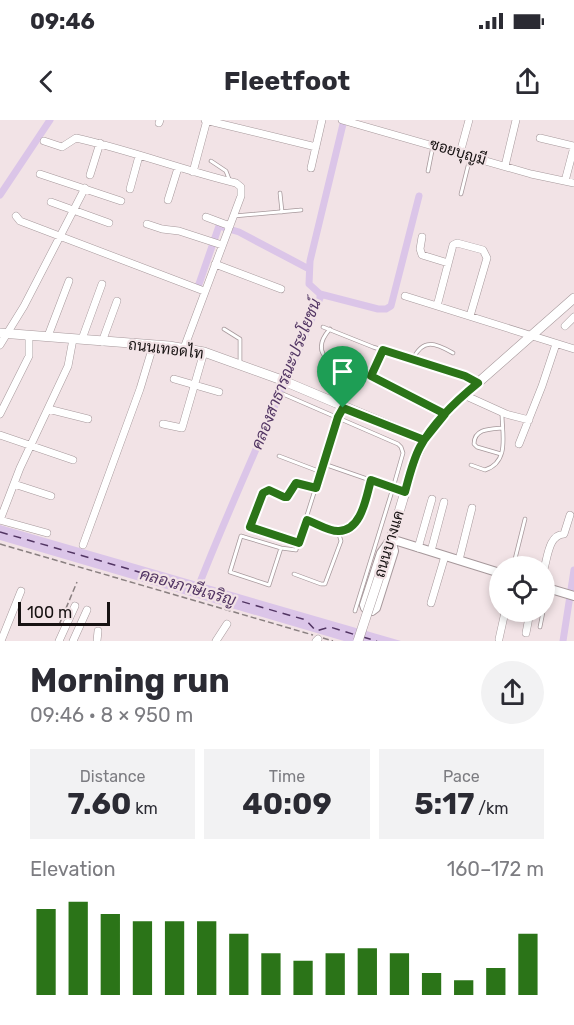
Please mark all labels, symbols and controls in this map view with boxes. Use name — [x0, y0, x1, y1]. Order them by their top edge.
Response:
text: 09:46 — [30, 8, 95, 35]
icon: back — [30, 65, 63, 98]
text: Fleetfoot — [224, 65, 350, 97]
icon: share — [511, 65, 544, 98]
street label: ซอยบุญมี — [427, 134, 489, 171]
water label: คลองสาธารณะประโยชน์ — [244, 293, 326, 452]
street label: ถนนเทอดไท — [127, 334, 205, 363]
pin — [317, 346, 368, 408]
icon: arrive — [326, 355, 359, 388]
street label: ถนนบางแค — [370, 508, 408, 580]
map controls — [489, 556, 555, 622]
button: locate — [489, 556, 555, 622]
water label: คลองภาษีเจริญ — [138, 562, 239, 610]
scale bar — [18, 599, 110, 627]
text: 100 m — [27, 603, 72, 622]
text: Morning run — [30, 661, 230, 700]
button: share — [481, 661, 544, 724]
text: 09:46 · 8 × 950 m — [30, 703, 193, 727]
text: Distance — [80, 767, 145, 786]
text: Time — [269, 767, 305, 786]
text: Pace — [443, 767, 480, 786]
text: 7.60 — [68, 786, 131, 822]
text: 40:09 — [242, 786, 332, 822]
text: 5:17 — [414, 786, 474, 822]
text: km — [131, 799, 158, 818]
text: /km — [474, 799, 509, 818]
text: Elevation — [30, 857, 116, 881]
text: 160–172 m — [447, 857, 544, 881]

